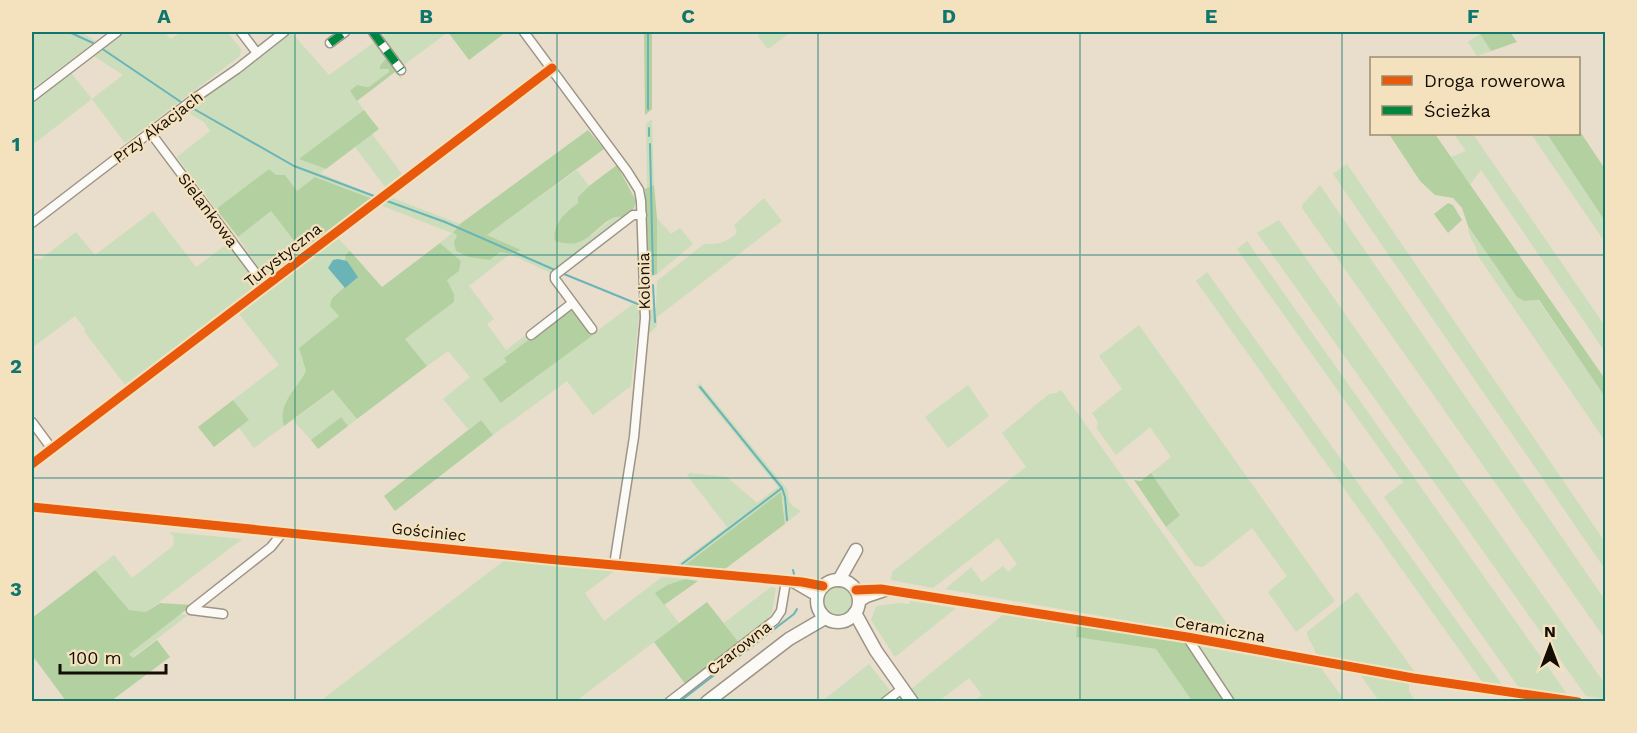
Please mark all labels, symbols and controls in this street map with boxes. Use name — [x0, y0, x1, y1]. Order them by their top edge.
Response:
text: A — [157, 4, 171, 28]
text: B — [419, 4, 433, 28]
text: C — [681, 4, 695, 28]
text: D — [942, 4, 956, 28]
text: E — [1205, 4, 1217, 28]
text: F — [1467, 4, 1479, 28]
legend — [1370, 57, 1580, 135]
text: Droga rowerowa — [1424, 70, 1566, 91]
street label: Przy Akacjach — [109, 87, 207, 167]
text: Ścieżka — [1424, 100, 1491, 121]
text: 1 — [12, 132, 20, 156]
street label: Sielankowa — [174, 169, 242, 251]
street label: Turystyczna — [241, 219, 325, 291]
street label: Kolonia — [634, 252, 654, 310]
text: 2 — [10, 354, 22, 378]
street label: Gościniec — [391, 519, 467, 545]
text: 3 — [10, 577, 22, 601]
street label: Ceramiczna — [1173, 612, 1267, 646]
north arrow — [1520, 616, 1580, 676]
street label: Czarowna — [703, 617, 775, 679]
text: N — [1544, 622, 1556, 641]
scale bar — [60, 637, 166, 675]
text: 100 m — [69, 647, 122, 668]

